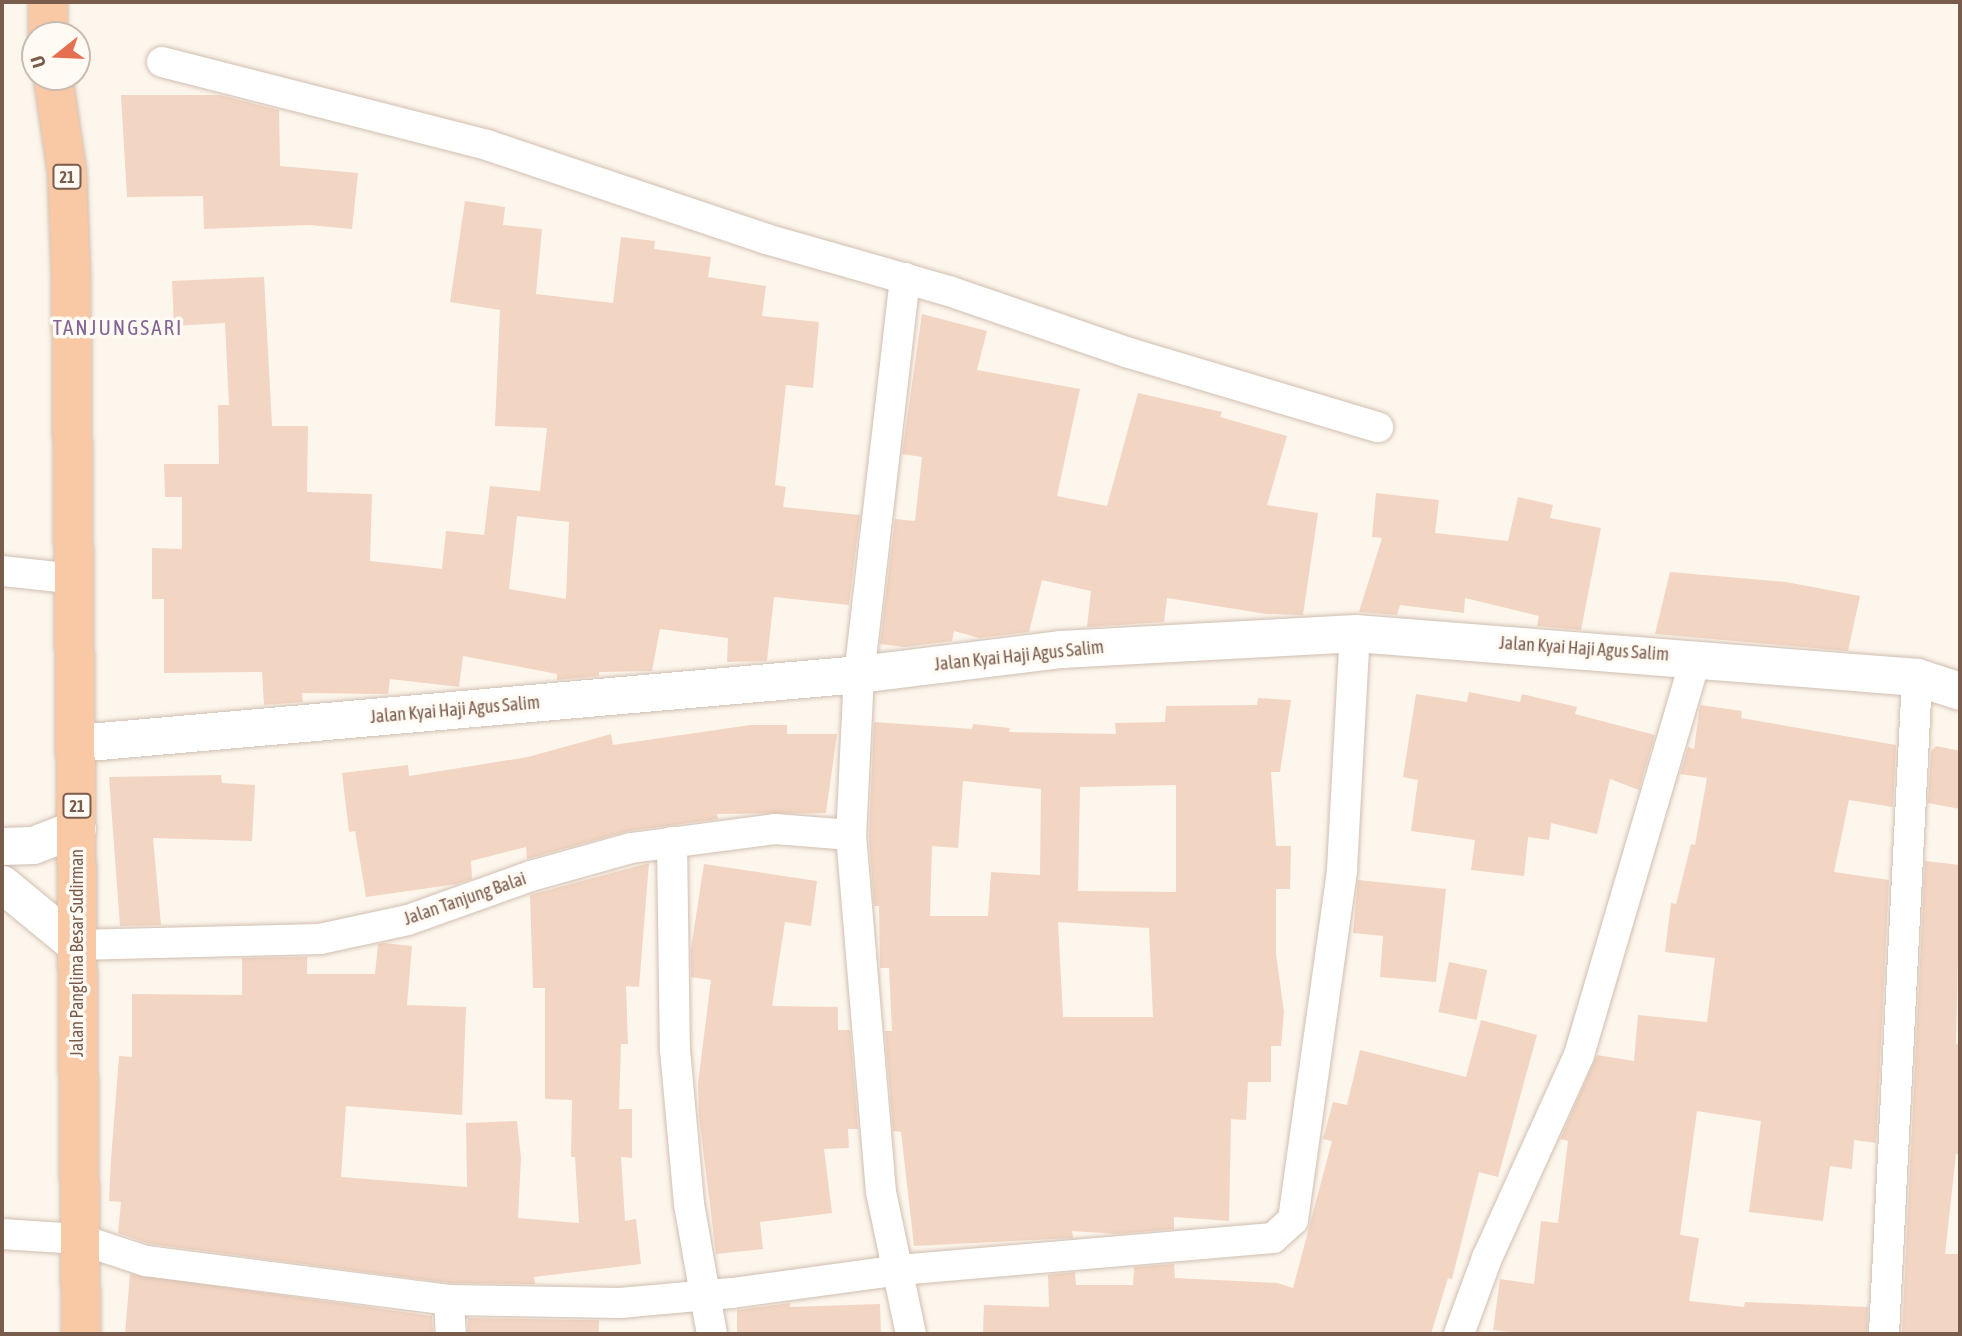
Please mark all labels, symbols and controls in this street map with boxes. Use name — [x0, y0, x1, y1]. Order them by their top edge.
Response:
north arrow — [21, 21, 91, 91]
text: U — [26, 53, 50, 71]
road number: 21 — [51, 164, 83, 190]
district label: TANJUNGSARI — [54, 314, 182, 340]
street label: Jalan Kyai Haji Agus Salim — [1498, 632, 1670, 666]
street label: Jalan Kyai Haji Agus Salim — [933, 636, 1105, 676]
street label: Jalan Kyai Haji Agus Salim — [369, 692, 541, 728]
road number: 21 — [61, 793, 93, 818]
street label: Jalan Panglima Besar Sudirman — [66, 849, 88, 1057]
street label: Jalan Tanjung Balai — [401, 868, 529, 930]

